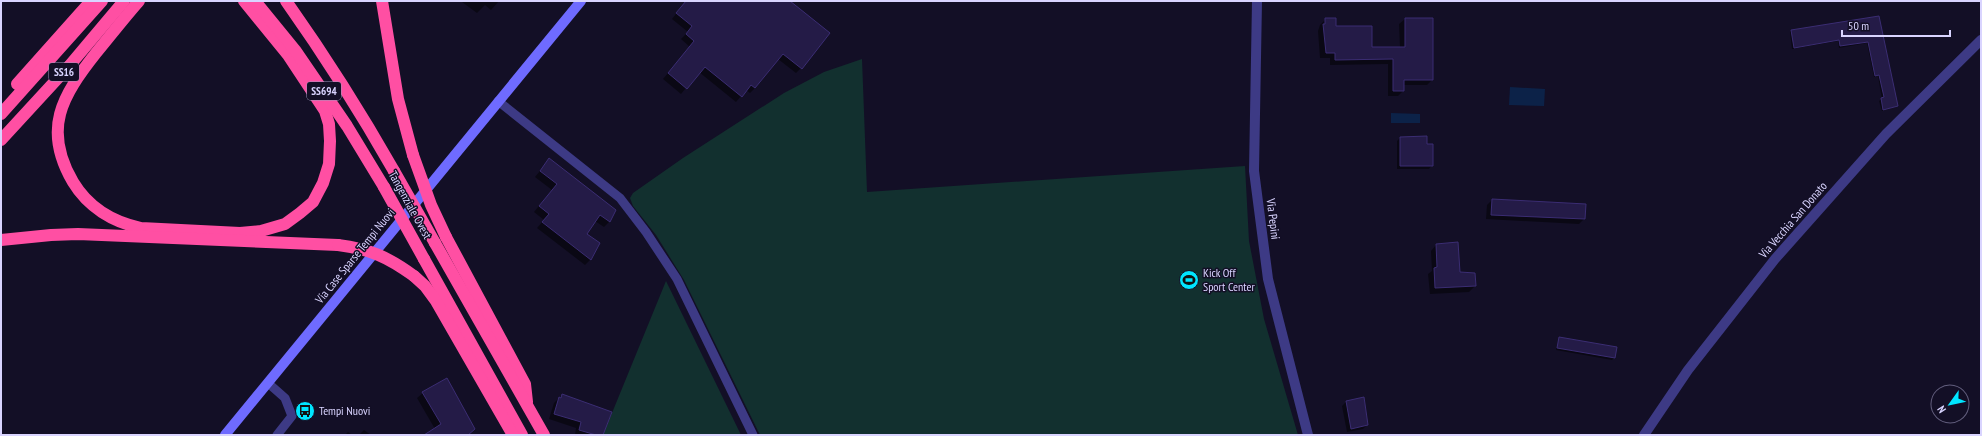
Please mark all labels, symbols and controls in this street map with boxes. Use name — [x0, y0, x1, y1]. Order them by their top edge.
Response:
scale bar — [1842, 12, 1950, 38]
text: 50 m — [1848, 18, 1869, 33]
road number: SS16 — [49, 63, 79, 81]
road number: SS694 — [307, 82, 341, 100]
street label: Tangenziale Ovest — [386, 168, 436, 242]
street label: Via Vecchia San Donato — [1755, 178, 1830, 262]
street label: Via Pepini — [1263, 197, 1283, 240]
street label: Via Case Sparse Tempi Nuovi — [311, 205, 398, 307]
place label: Kick Off Sport Center — [1203, 265, 1256, 294]
sports icon: Kick Off Sport Center — [1178, 269, 1200, 291]
north arrow — [1930, 384, 1970, 424]
bus stop icon: Tempi Nuovi — [294, 400, 316, 422]
place label: Tempi Nuovi — [319, 403, 370, 418]
text: N — [1934, 403, 1949, 416]

